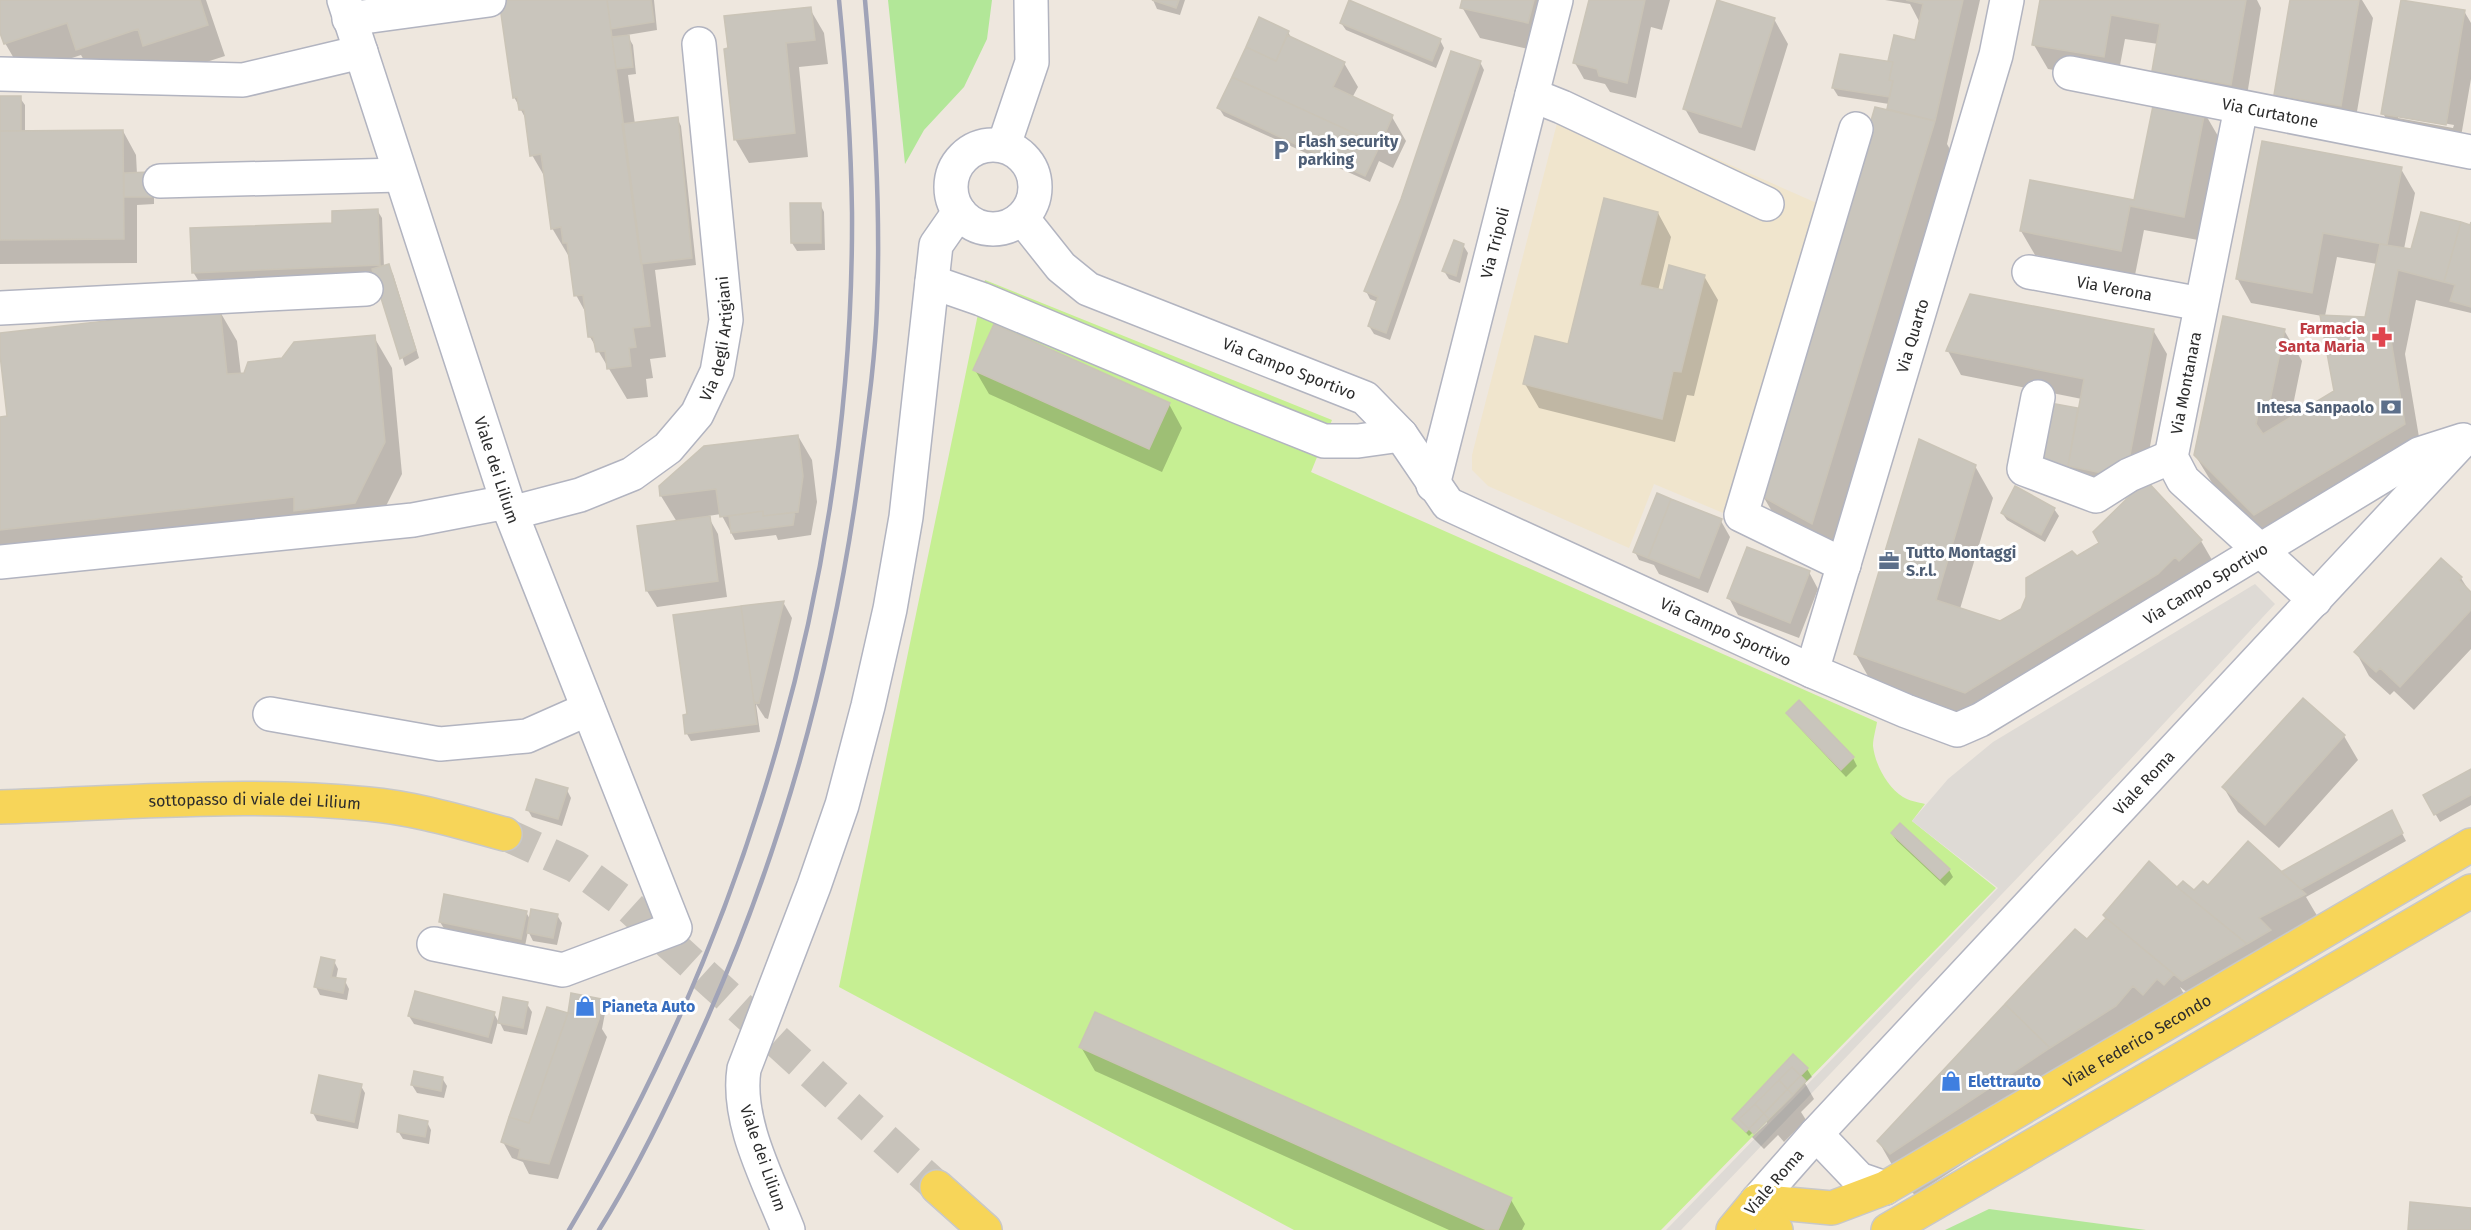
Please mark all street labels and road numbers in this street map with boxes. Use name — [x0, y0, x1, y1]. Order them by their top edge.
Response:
street label: Via Curtatone — [2220, 94, 2320, 131]
street label: Via Tripoli — [1476, 205, 1513, 280]
street label: Via Verona — [2075, 272, 2154, 304]
street label: Via degli Artigiani — [695, 275, 736, 404]
street label: Via Quarto — [1892, 296, 1932, 375]
street label: Via Montanara — [2167, 330, 2205, 436]
street label: Via Campo Sportivo — [1220, 333, 1359, 403]
street label: Viale dei Lilium — [471, 414, 524, 526]
street label: Via Campo Sportivo — [2140, 538, 2271, 628]
street label: Via Campo Sportivo — [1657, 593, 1794, 670]
street label: Viale Roma — [2109, 746, 2178, 818]
street label: sottopasso di viale dei Lilium — [148, 789, 362, 813]
street label: Viale Federico Secondo — [2060, 990, 2214, 1091]
street label: Viale dei Lilium — [736, 1102, 790, 1214]
street label: Viale Roma — [1740, 1145, 1808, 1219]

